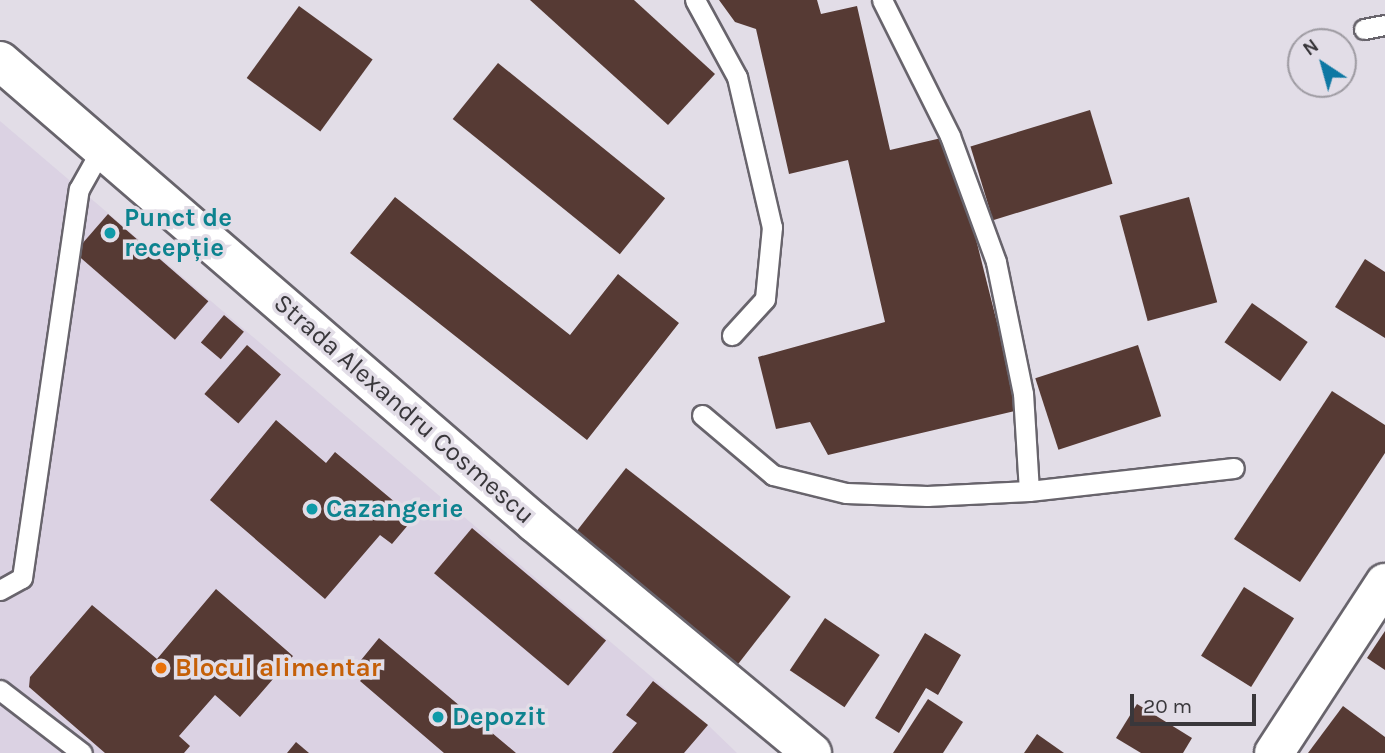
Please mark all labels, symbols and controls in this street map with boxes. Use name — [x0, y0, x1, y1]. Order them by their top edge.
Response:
north arrow — [1287, 28, 1357, 98]
text: N — [1299, 35, 1323, 61]
place label: Punct de recepție — [124, 202, 232, 264]
marker: Punct de recepție — [102, 225, 118, 241]
street label: Strada Alexandru Cosmescu — [267, 287, 541, 531]
place label: Cazangerie — [326, 493, 463, 525]
marker: Cazangerie — [304, 501, 320, 517]
place label: Blocul alimentar — [175, 652, 381, 684]
marker: Blocul alimentar — [153, 660, 169, 676]
scale bar — [1133, 680, 1259, 724]
text: 20 m — [1143, 694, 1192, 718]
place label: Depozit — [452, 701, 546, 733]
marker: Depozit — [430, 709, 446, 725]

